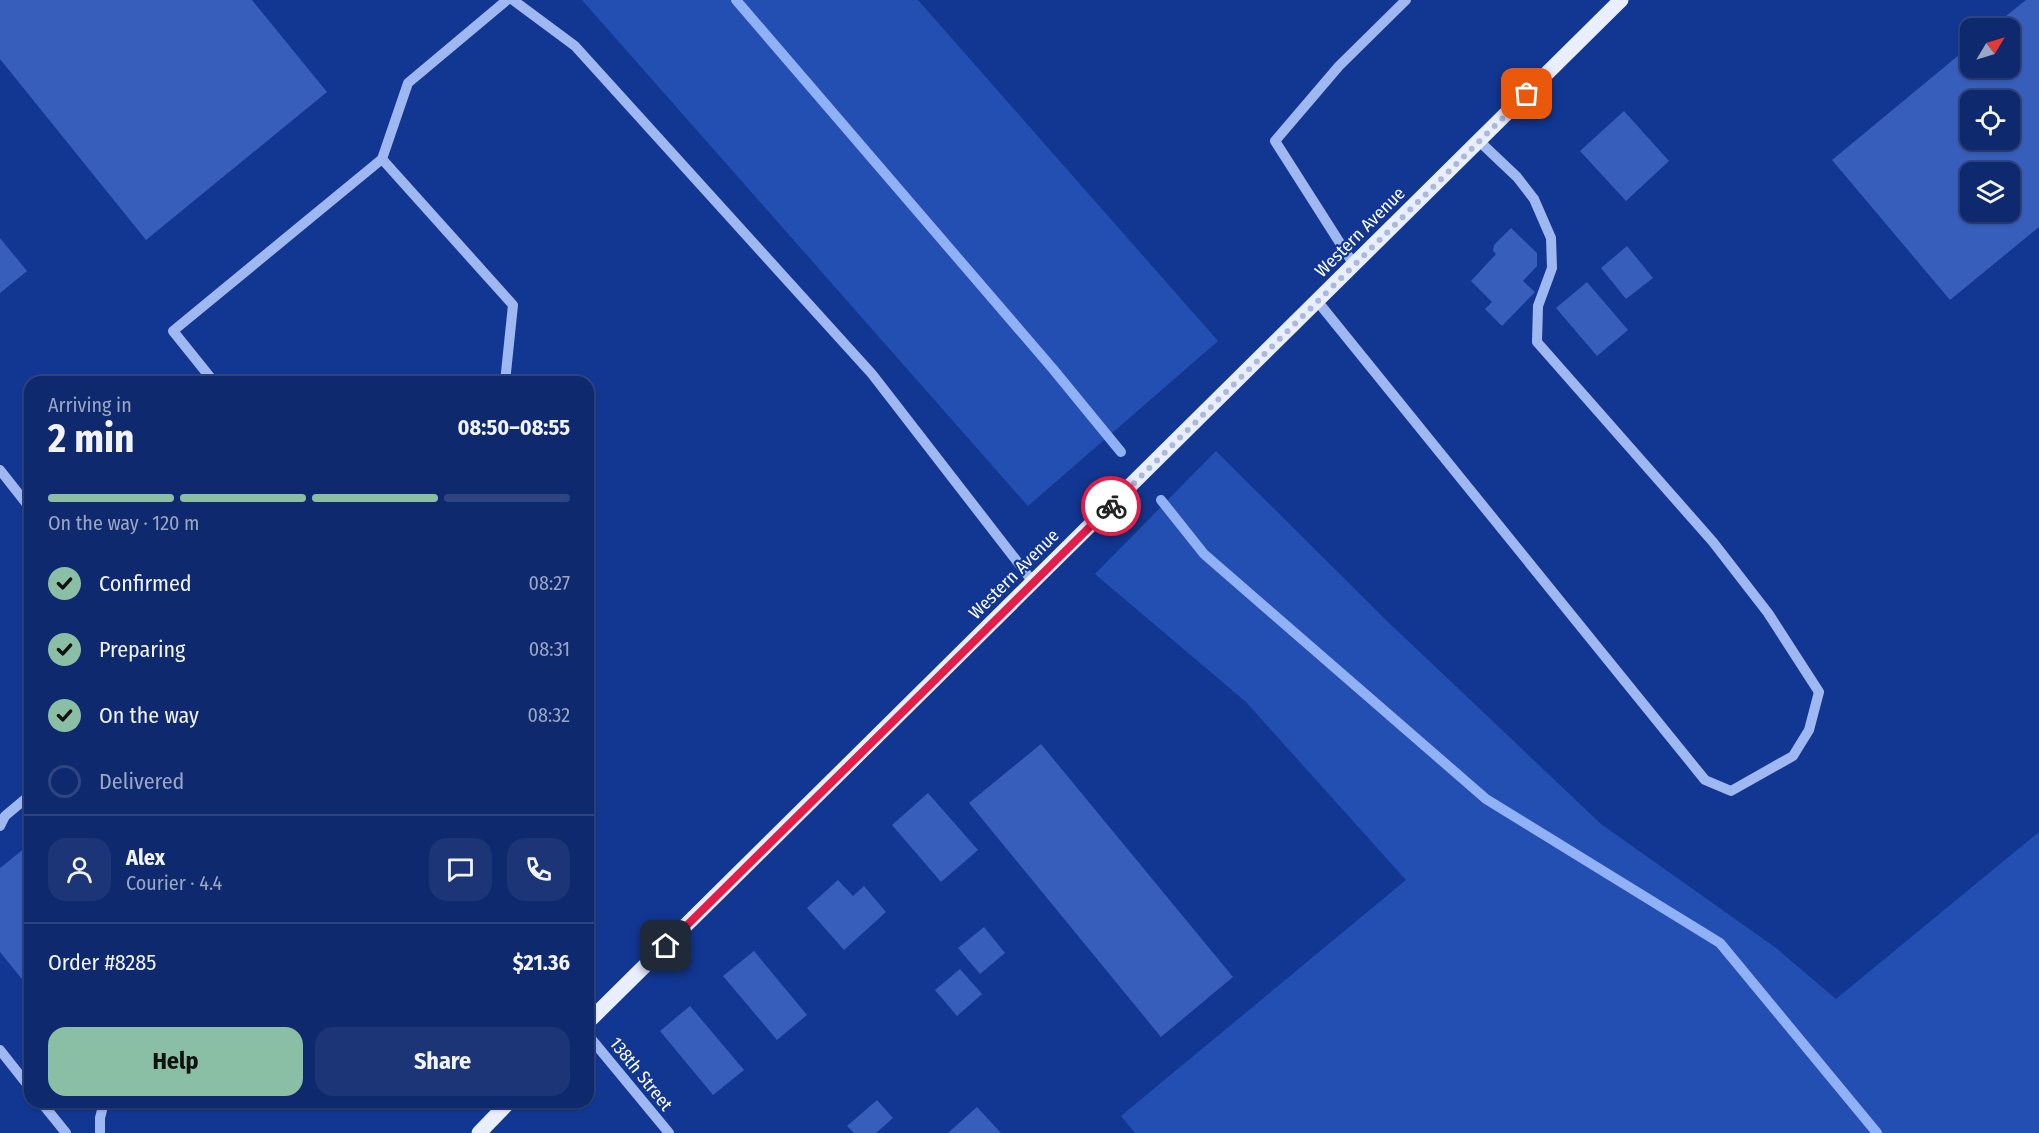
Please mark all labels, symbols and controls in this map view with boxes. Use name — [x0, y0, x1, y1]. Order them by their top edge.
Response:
north arrow — [1960, 18, 2020, 78]
map controls — [1960, 18, 2020, 222]
pin — [1501, 68, 1552, 119]
icon: bag — [1510, 77, 1543, 110]
button: locate — [1960, 90, 2020, 150]
button: layers — [1960, 162, 2020, 222]
street label: Western Avenue — [1310, 182, 1410, 282]
text: Arriving in — [48, 393, 132, 417]
text: 08:50–08:55 — [458, 414, 570, 441]
text: 2 min — [48, 416, 134, 462]
courier — [1081, 476, 1141, 536]
icon: bike — [1095, 490, 1128, 523]
text: On the way · 120 m — [48, 511, 199, 535]
street label: Western Avenue — [964, 524, 1064, 624]
icon: check — [48, 567, 81, 600]
text: Confirmed — [99, 570, 192, 597]
text: 08:27 — [529, 571, 570, 595]
icon: check — [48, 633, 81, 666]
text: Preparing — [99, 636, 185, 663]
text: 08:31 — [529, 637, 570, 661]
icon: check — [48, 699, 81, 732]
text: On the way — [99, 702, 199, 729]
text: 08:32 — [527, 703, 570, 727]
text: Delivered — [99, 768, 184, 795]
button: person — [48, 838, 111, 901]
button: chat — [429, 838, 492, 901]
button: phone — [507, 838, 570, 901]
text: Alex — [126, 844, 165, 871]
text: Courier · 4.4 — [126, 871, 222, 895]
pin — [640, 920, 691, 971]
icon: home — [649, 929, 682, 962]
text: Order #8285 — [48, 949, 156, 976]
text: $21.36 — [513, 949, 570, 976]
button: Help — [48, 1027, 303, 1096]
button: Share — [315, 1027, 570, 1096]
street label: 138th Street — [605, 1033, 677, 1115]

